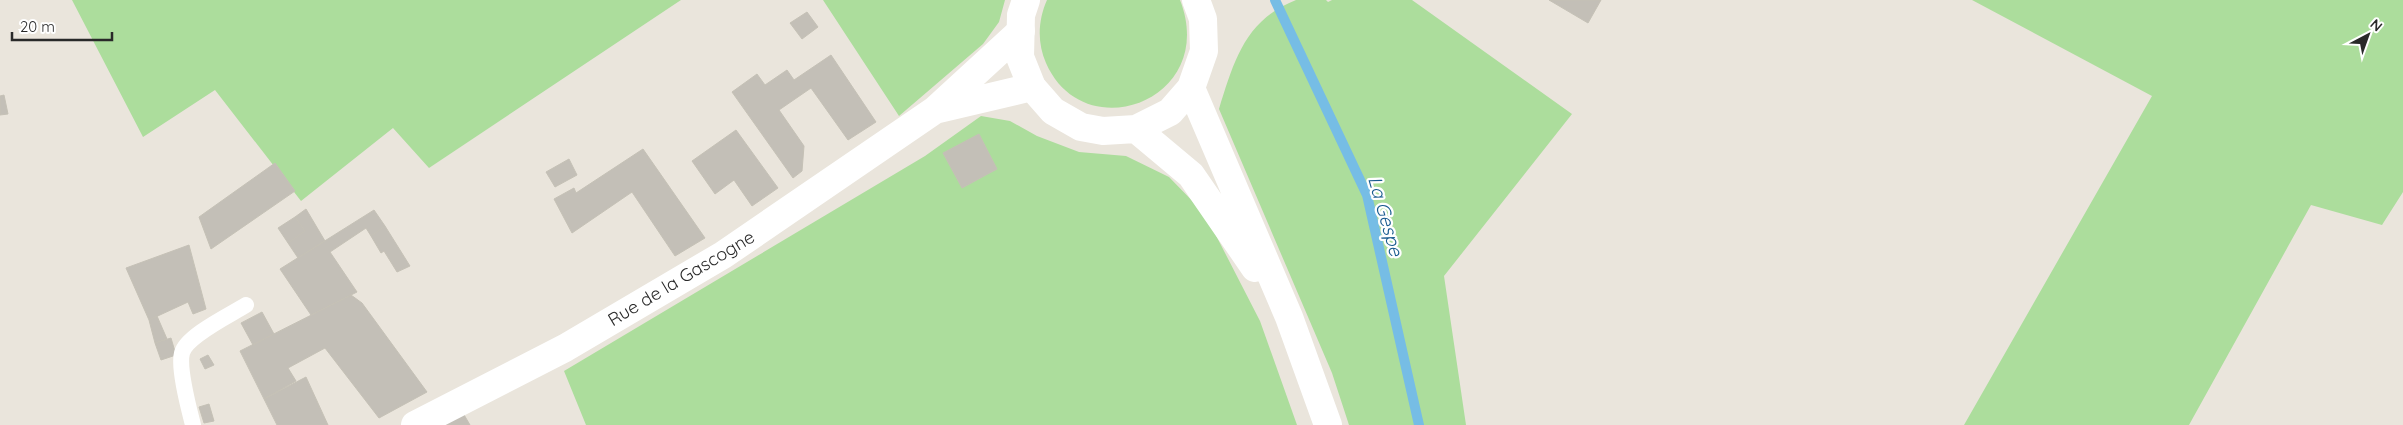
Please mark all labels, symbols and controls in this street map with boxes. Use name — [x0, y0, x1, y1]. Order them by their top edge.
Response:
scale bar — [12, 10, 112, 42]
north arrow — [2343, 10, 2393, 60]
text: N — [2367, 15, 2386, 35]
text: 20 m — [20, 17, 55, 36]
water label: La Gespe — [1363, 173, 1409, 260]
street label: Rue de la Gascogne — [603, 225, 759, 331]

